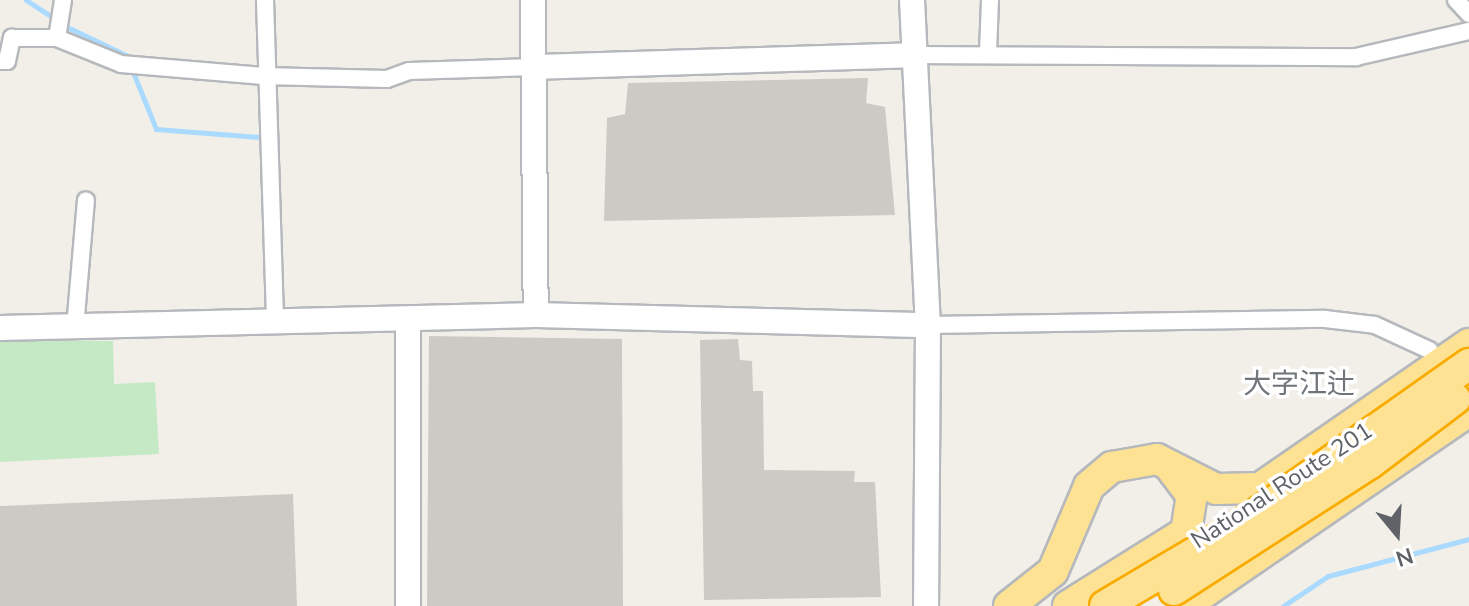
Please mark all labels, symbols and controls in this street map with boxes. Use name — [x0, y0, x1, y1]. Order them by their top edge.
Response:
district label: 大字江辻 — [1243, 367, 1355, 401]
street label: National Route 201 — [1186, 417, 1378, 555]
north arrow — [1357, 494, 1437, 574]
text: N — [1392, 540, 1417, 574]

